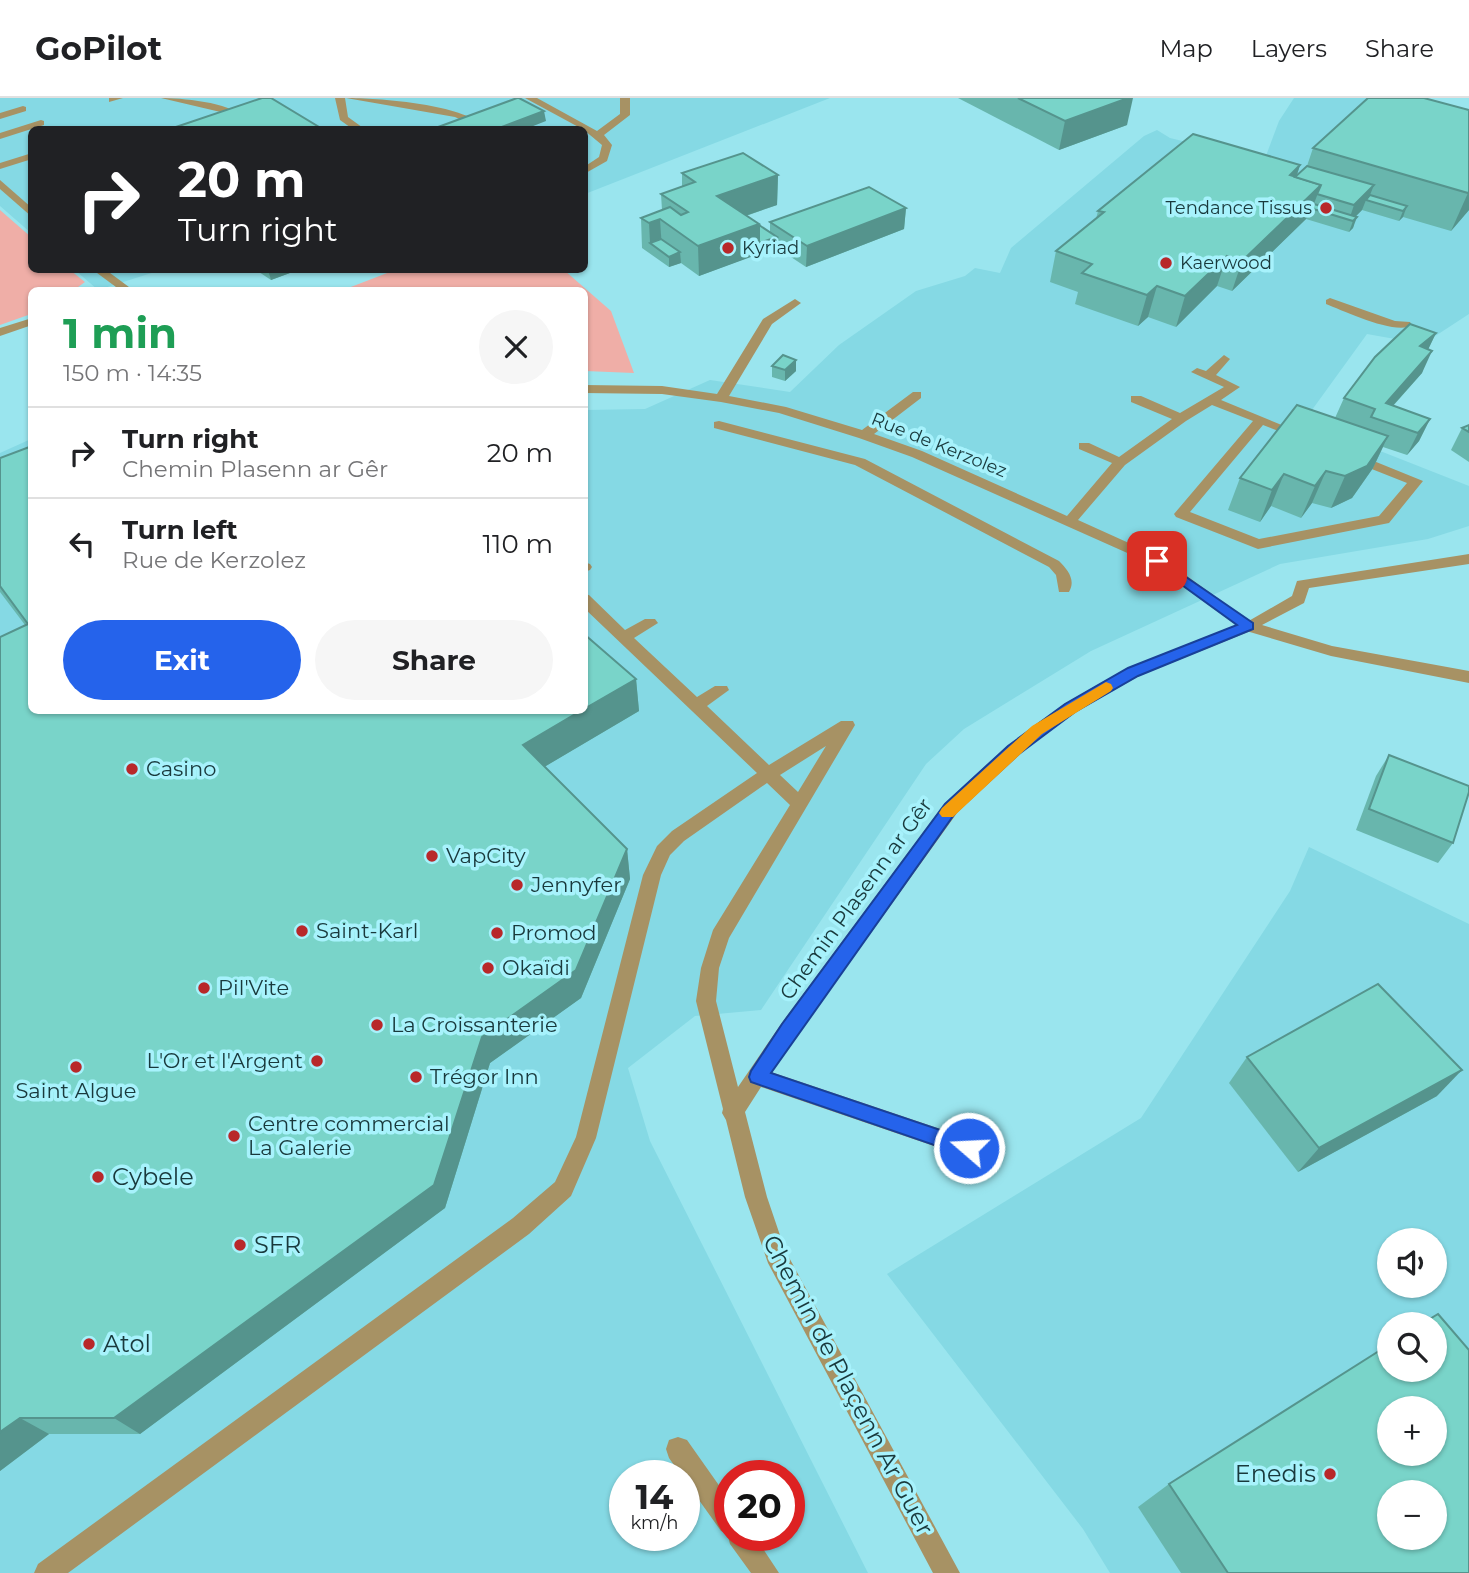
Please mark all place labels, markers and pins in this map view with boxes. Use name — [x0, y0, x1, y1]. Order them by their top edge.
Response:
place label: Tendance Tissus — [1165, 197, 1312, 219]
marker: Tendance Tissus — [1318, 200, 1334, 216]
place label: Kyriad — [742, 237, 799, 259]
marker: Kyriad — [720, 240, 736, 256]
place label: Kaerwood — [1180, 252, 1272, 274]
marker: Kaerwood — [1158, 255, 1174, 271]
pin — [1127, 531, 1187, 591]
place label: Casino — [146, 756, 216, 781]
marker: Casino — [124, 761, 140, 777]
place label: VapCity — [446, 843, 526, 868]
marker: VapCity — [424, 848, 440, 864]
place label: Jennyfer — [530, 872, 622, 897]
marker: Jennyfer — [509, 877, 525, 893]
place label: Saint-Karl — [316, 918, 418, 943]
place label: Promod — [511, 920, 597, 945]
marker: Saint-Karl — [294, 923, 310, 939]
marker: Promod — [489, 925, 505, 941]
place label: Okaïdi — [502, 955, 570, 980]
marker: Okaïdi — [480, 960, 496, 976]
place label: Pil'Vite — [218, 975, 289, 1000]
marker: Pil'Vite — [196, 980, 212, 996]
place label: La Croissanterie — [391, 1012, 558, 1037]
marker: La Croissanterie — [369, 1017, 385, 1033]
place label: L'Or et l'Argent — [147, 1048, 303, 1073]
marker: L'Or et l'Argent — [309, 1053, 325, 1069]
marker: Saint Algue — [68, 1059, 84, 1075]
place label: Trégor Inn — [430, 1064, 539, 1089]
marker: Trégor Inn — [408, 1069, 424, 1085]
place label: Saint Algue — [15, 1078, 137, 1103]
place label: Centre commercial La Galerie — [248, 1111, 450, 1160]
marker: Centre commercial La Galerie — [226, 1128, 242, 1144]
place label: Cybele — [112, 1162, 194, 1191]
marker: Cybele — [90, 1169, 106, 1185]
place label: SFR — [254, 1230, 301, 1259]
marker: SFR — [232, 1237, 248, 1253]
place label: Atol — [103, 1329, 151, 1358]
marker: Atol — [81, 1336, 97, 1352]
place label: Enedis — [1235, 1459, 1316, 1488]
marker: Enedis — [1322, 1466, 1338, 1482]

